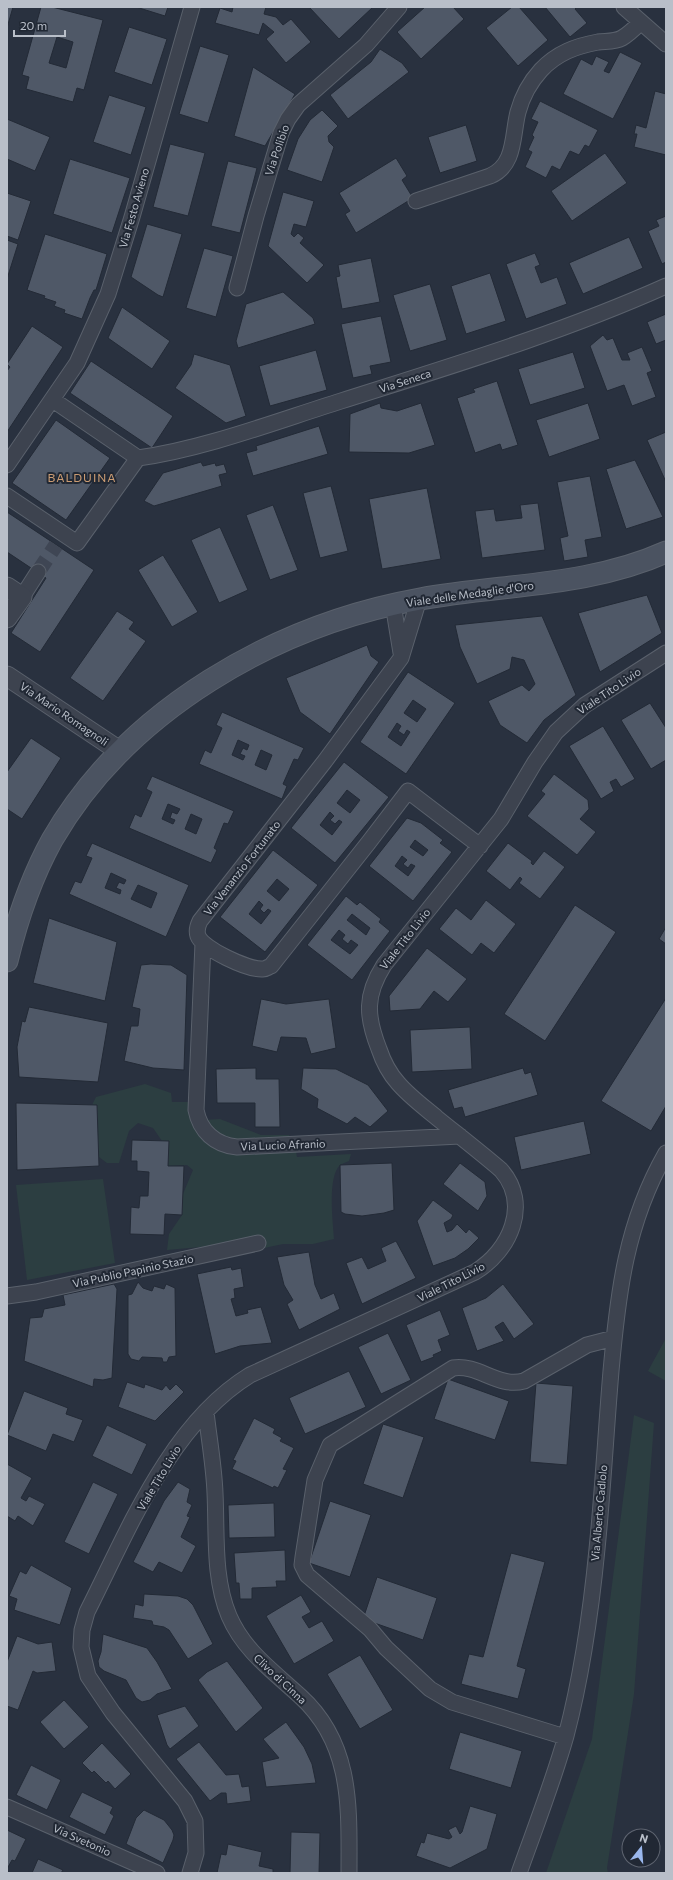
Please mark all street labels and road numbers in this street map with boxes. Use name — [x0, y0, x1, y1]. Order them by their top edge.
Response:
street label: Via Polibio — [262, 122, 291, 177]
street label: Via Festo Avieno — [116, 166, 151, 249]
street label: Via Seneca — [377, 366, 432, 395]
street label: Viale delle Medaglie d'Oro — [405, 578, 535, 609]
street label: Viale Tito Livio — [574, 664, 643, 717]
street label: Via Mario Romagnoli — [18, 679, 111, 748]
street label: Via Venanzio Fortunato — [200, 817, 283, 918]
street label: Viale Tito Livio — [377, 905, 433, 972]
street label: Via Lucio Afranio — [240, 1137, 326, 1152]
street label: Via Publio Papinio Stazio — [71, 1251, 195, 1290]
street label: Viale Tito Livio — [415, 1259, 487, 1304]
street label: Viale Tito Livio — [134, 1442, 183, 1513]
street label: Via Alberto Cadlolo — [588, 1464, 609, 1562]
street label: Clivo di Cinna — [251, 1651, 309, 1706]
street label: Via Svetonio — [51, 1821, 114, 1858]

